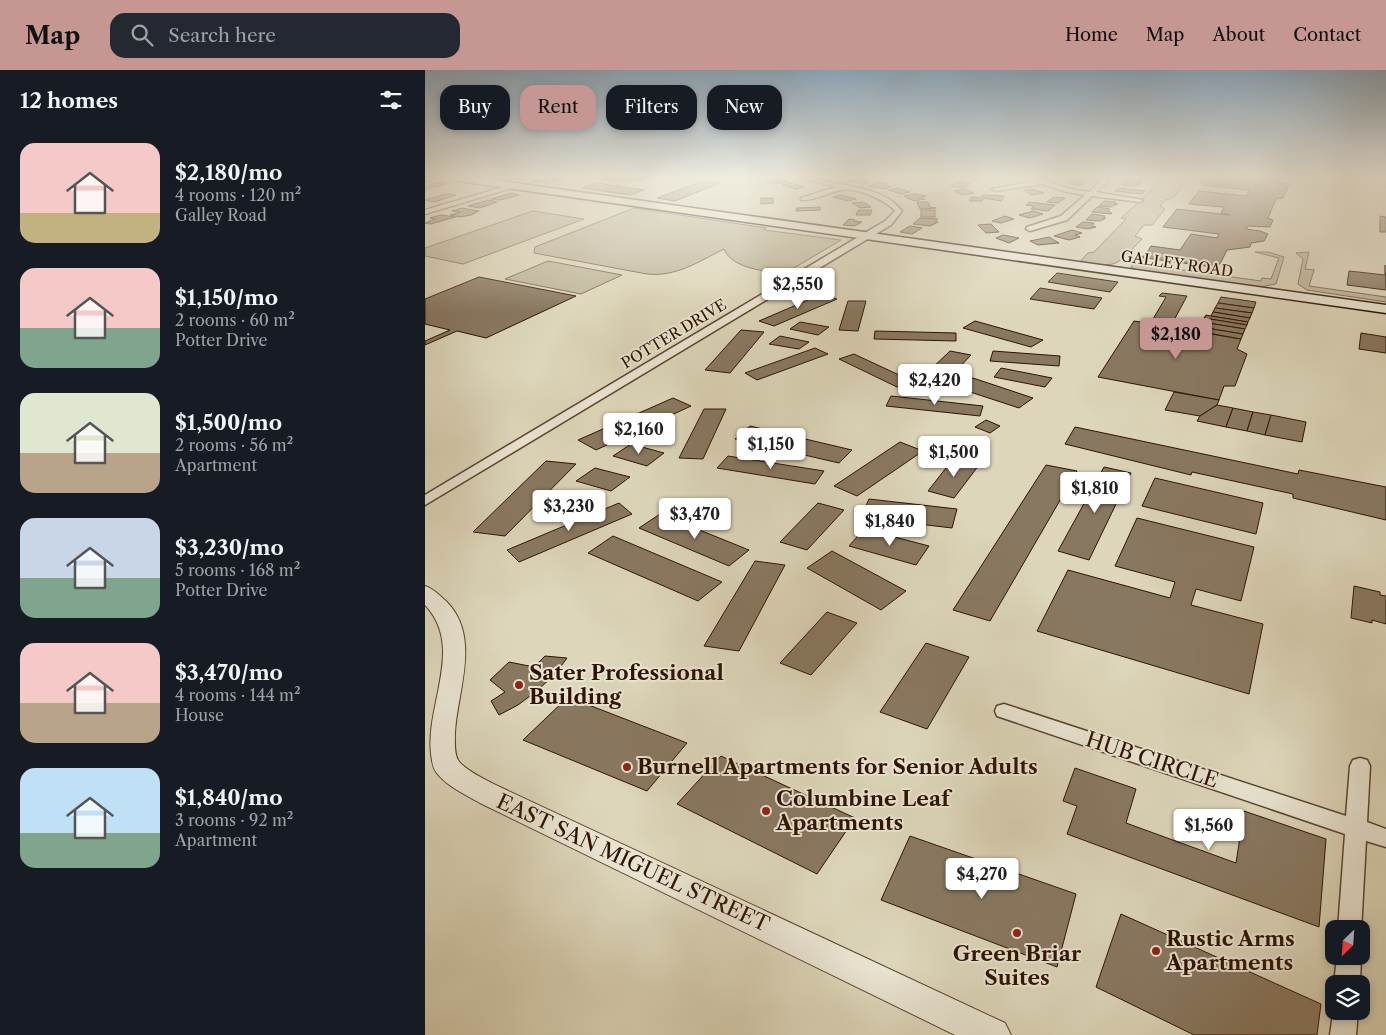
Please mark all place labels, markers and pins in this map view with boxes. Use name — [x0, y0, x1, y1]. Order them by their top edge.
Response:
pin: $2,550 — [757, 268, 839, 310]
pin: $2,180 — [1135, 318, 1217, 360]
pin: $2,420 — [894, 364, 976, 406]
pin: $2,160 — [598, 412, 680, 455]
pin: $1,150 — [730, 428, 812, 470]
pin: $1,500 — [913, 436, 995, 478]
pin: $1,810 — [1054, 472, 1136, 514]
pin: $3,230 — [528, 490, 610, 532]
pin: $3,470 — [654, 498, 736, 540]
pin: $1,840 — [849, 504, 931, 547]
place label: Sater Professional Building — [529, 660, 724, 709]
marker: Sater Professional Building — [513, 679, 525, 691]
place label: Burnell Apartments for Senior Adults — [637, 754, 1038, 779]
marker: Burnell Apartments for Senior Adults — [621, 761, 633, 773]
place label: Columbine Leaf Apartments — [775, 786, 953, 835]
marker: Columbine Leaf Apartments — [760, 805, 772, 817]
pin: $1,560 — [1168, 808, 1250, 851]
pin: $4,270 — [941, 858, 1023, 900]
place label: Rustic Arms Apartments — [1165, 926, 1295, 975]
marker: Green Briar Suites — [1011, 927, 1023, 939]
place label: Green Briar Suites — [953, 941, 1082, 990]
marker: Rustic Arms Apartments — [1150, 945, 1162, 957]

